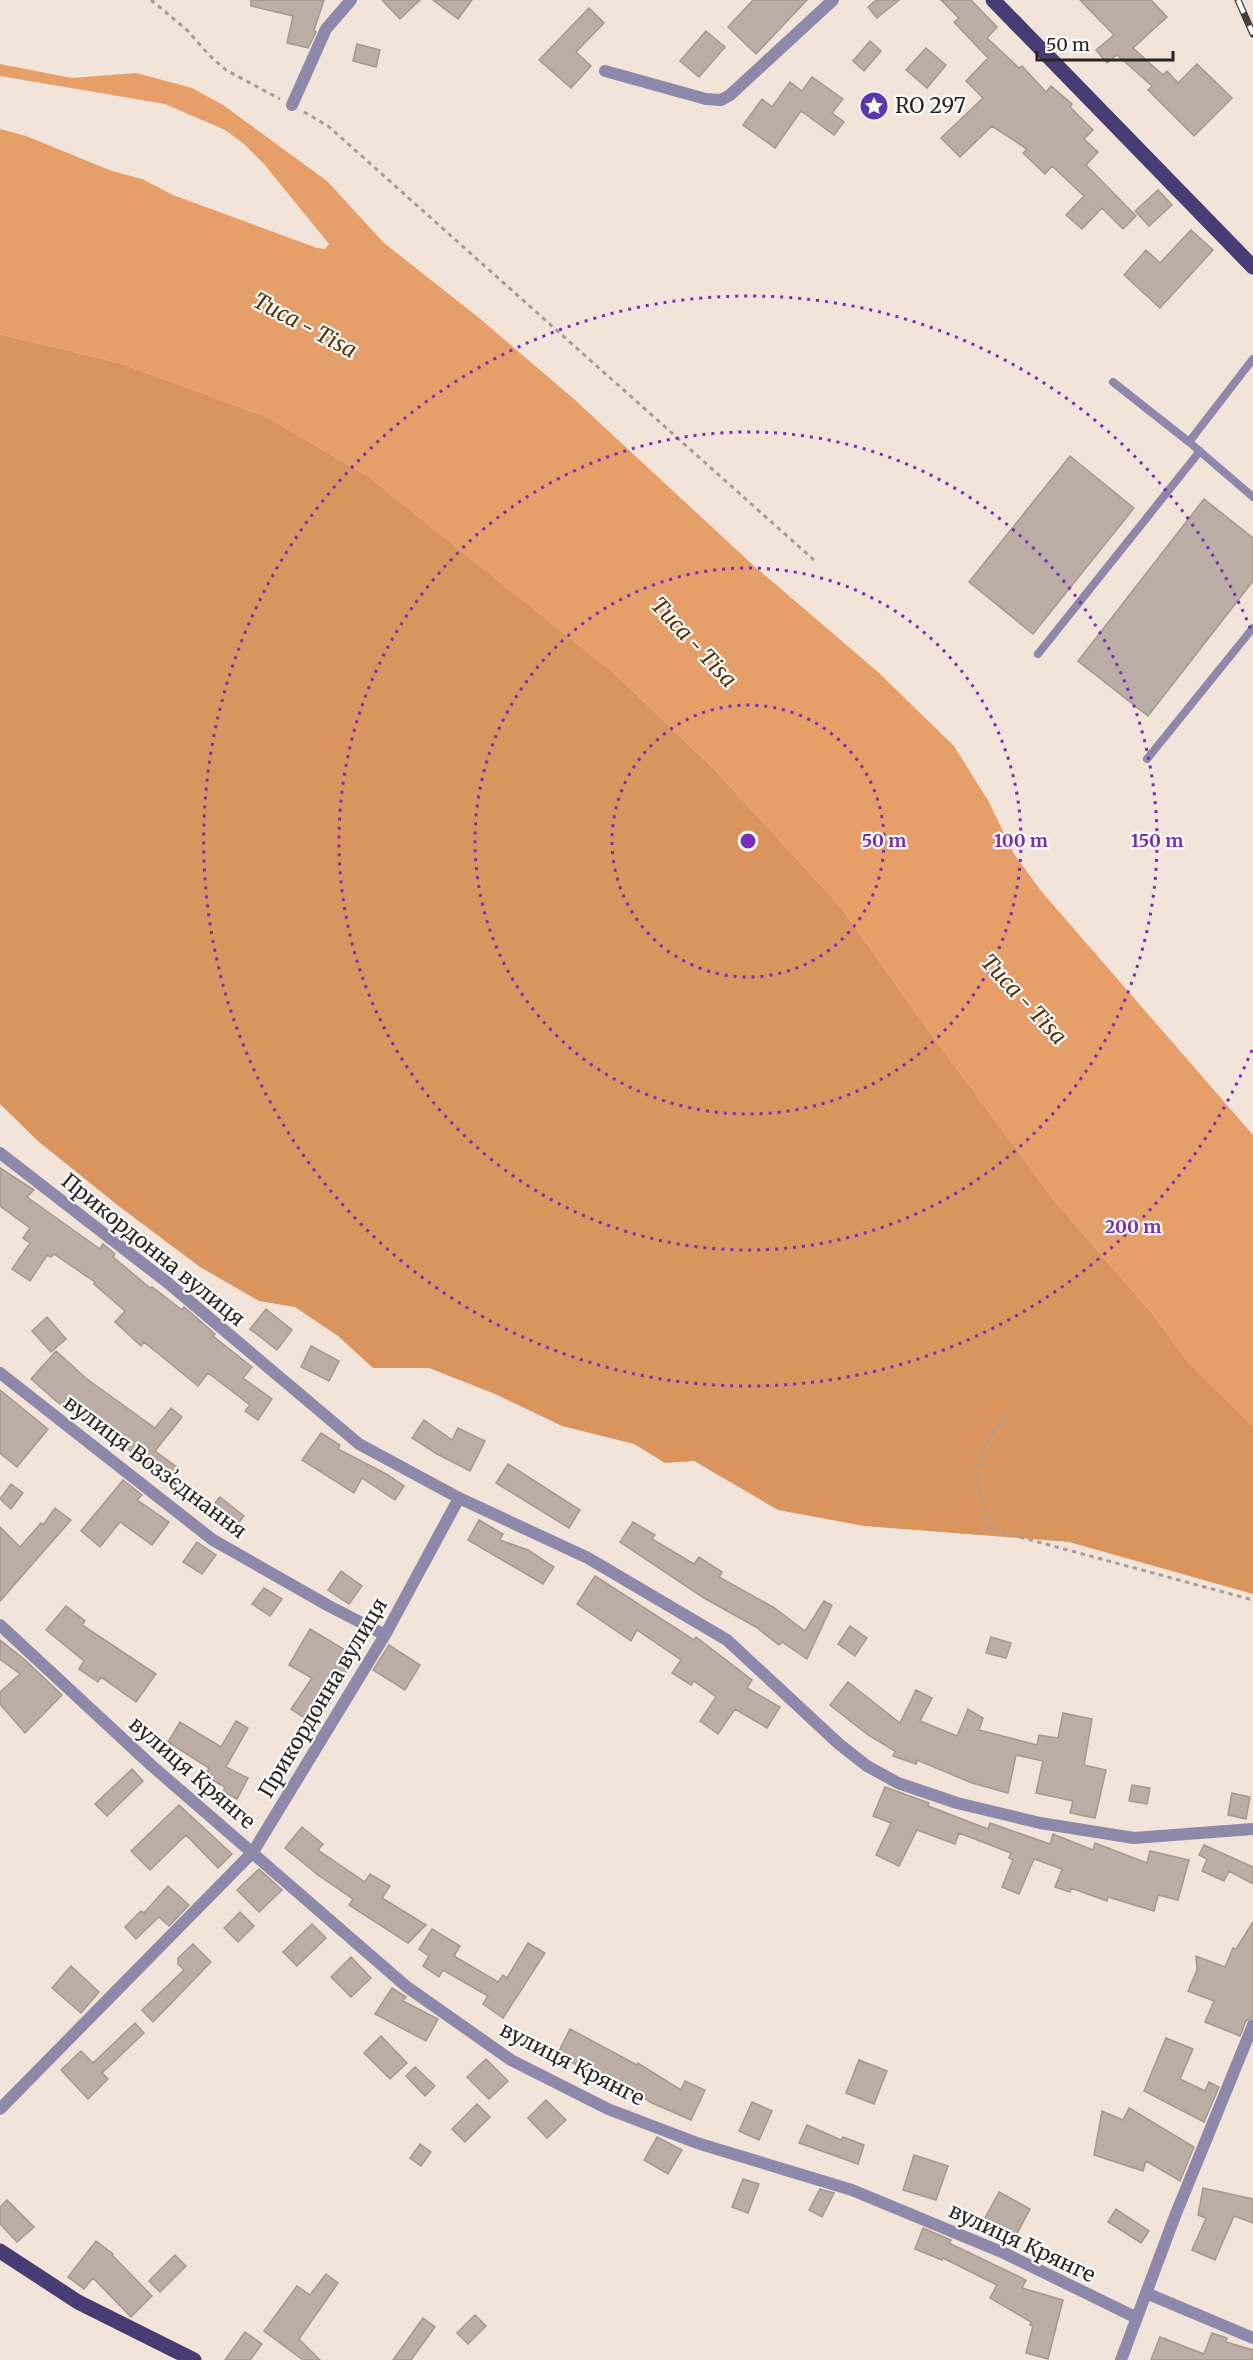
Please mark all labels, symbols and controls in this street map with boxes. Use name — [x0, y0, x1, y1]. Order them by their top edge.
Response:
scale bar — [1037, 24, 1174, 62]
text: 50 m — [1046, 33, 1090, 56]
place icon: RO 297 — [858, 90, 890, 122]
place label: RO 297 — [895, 92, 966, 119]
water label: Тиса - Tisa — [248, 286, 362, 364]
water label: Тиса - Tisa — [645, 591, 743, 693]
text: 50 m — [862, 829, 906, 852]
text: 100 m — [994, 829, 1048, 852]
text: 150 m — [1131, 829, 1183, 852]
centre of rings — [738, 831, 758, 851]
water label: Тиса - Tisa — [975, 948, 1073, 1050]
street label: Прикордонна вулиця — [56, 1167, 251, 1332]
text: 200 m — [1105, 1215, 1161, 1238]
street label: вулиця Воззʼєднання — [58, 1389, 252, 1544]
street label: Прикордонна вулиця — [252, 1593, 393, 1803]
street label: вулиця Крянге — [124, 1710, 261, 1835]
street label: вулиця Крянге — [495, 2016, 649, 2112]
street label: вулиця Крянге — [945, 2197, 1100, 2288]

